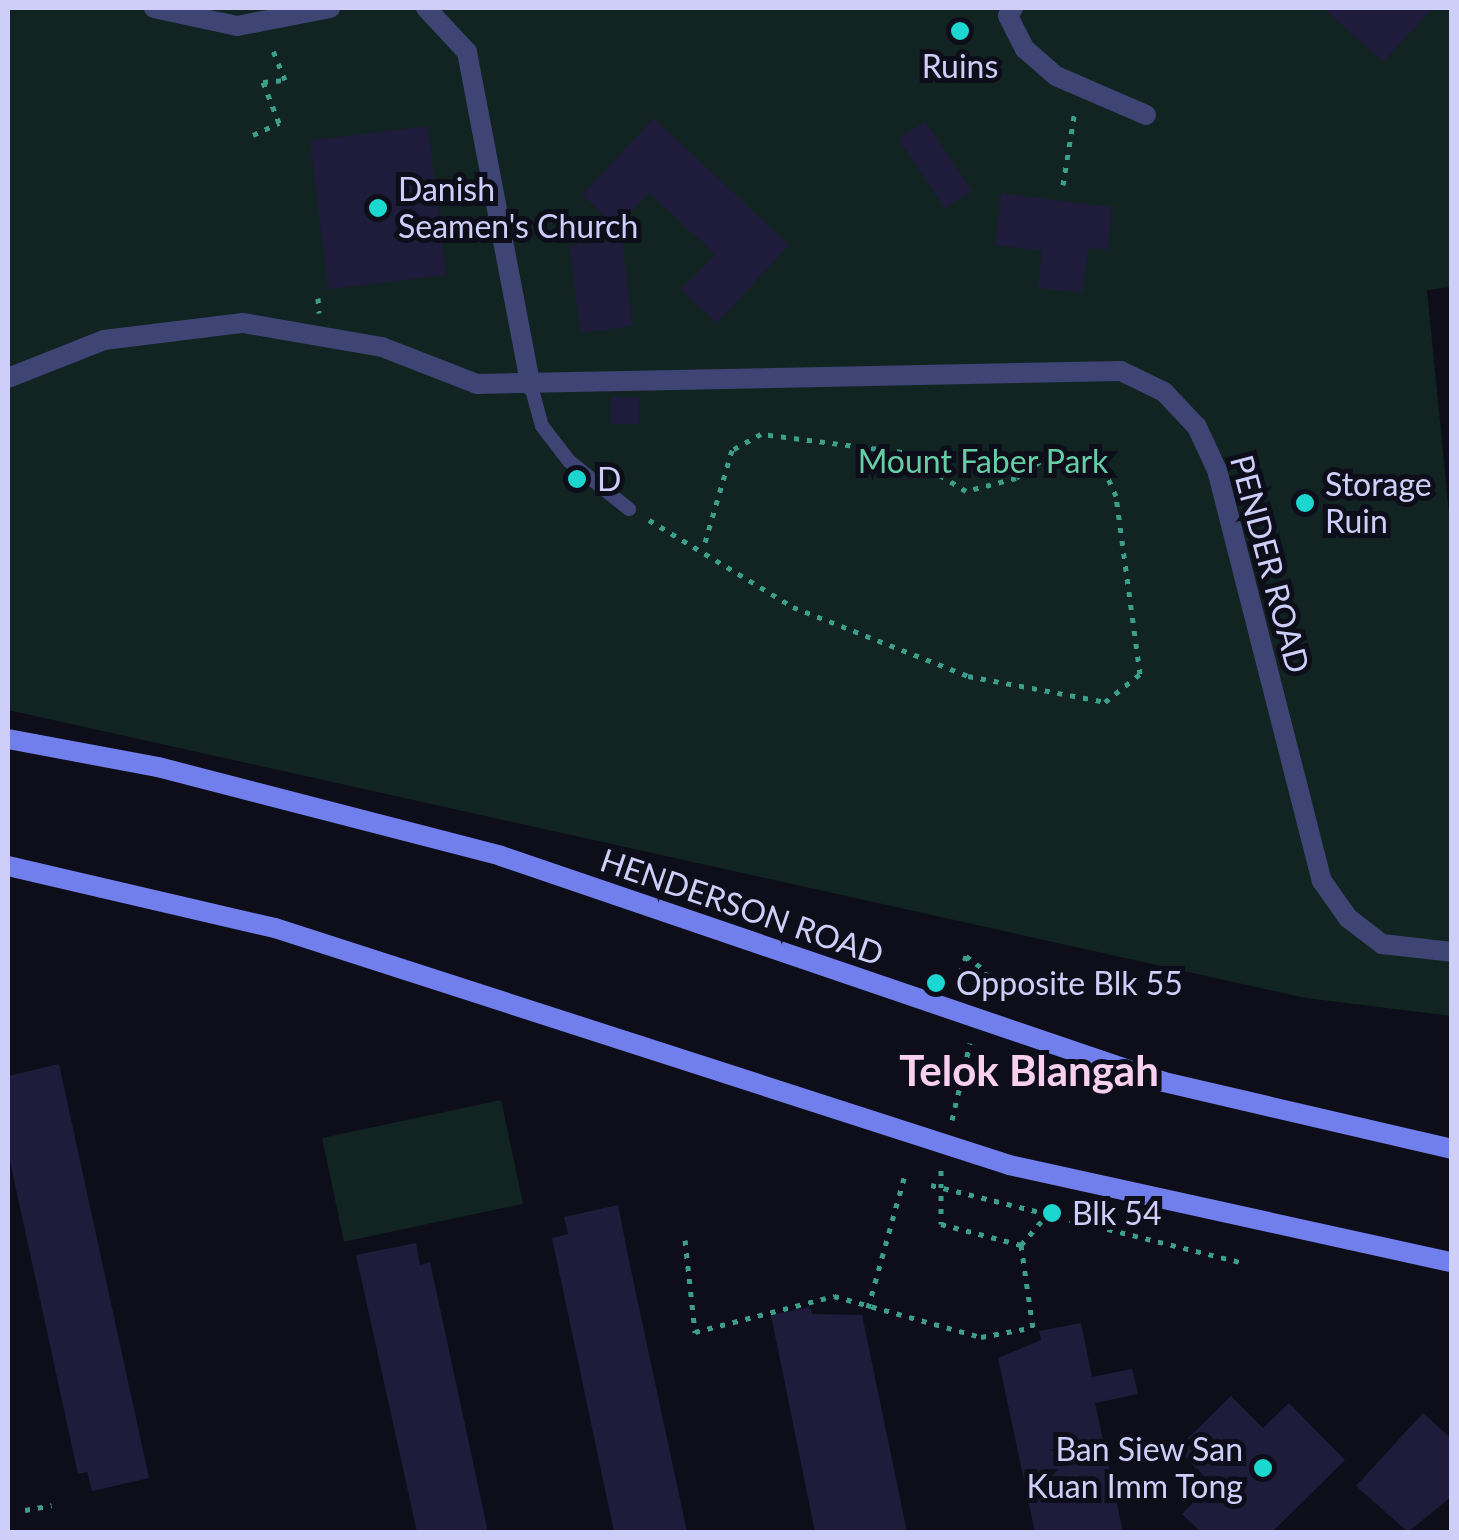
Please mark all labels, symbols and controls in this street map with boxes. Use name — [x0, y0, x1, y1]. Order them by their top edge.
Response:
marker: Ruins — [949, 20, 971, 42]
place label: Ruins — [922, 47, 998, 85]
place label: Danish Seamen's Church — [398, 171, 638, 246]
marker: Danish Seamen's Church — [367, 197, 389, 219]
park label: Mount Faber Park — [857, 442, 1109, 480]
street label: PENDER ROAD — [1222, 451, 1318, 677]
place label: D — [597, 460, 621, 498]
place label: Storage Ruin — [1325, 466, 1432, 541]
marker: D — [566, 468, 588, 490]
marker: Storage Ruin — [1294, 492, 1316, 514]
street label: HENDERSON ROAD — [596, 841, 888, 973]
place label: Opposite Blk 55 — [956, 964, 1183, 1002]
marker: Opposite Blk 55 — [925, 972, 947, 994]
district label: Telok Blangah — [899, 1045, 1159, 1095]
place label: Blk 54 — [1072, 1194, 1161, 1232]
marker: Blk 54 — [1041, 1202, 1063, 1224]
place label: Ban Siew San Kuan Imm Tong — [1026, 1431, 1243, 1506]
marker: Ban Siew San Kuan Imm Tong — [1252, 1457, 1274, 1479]

